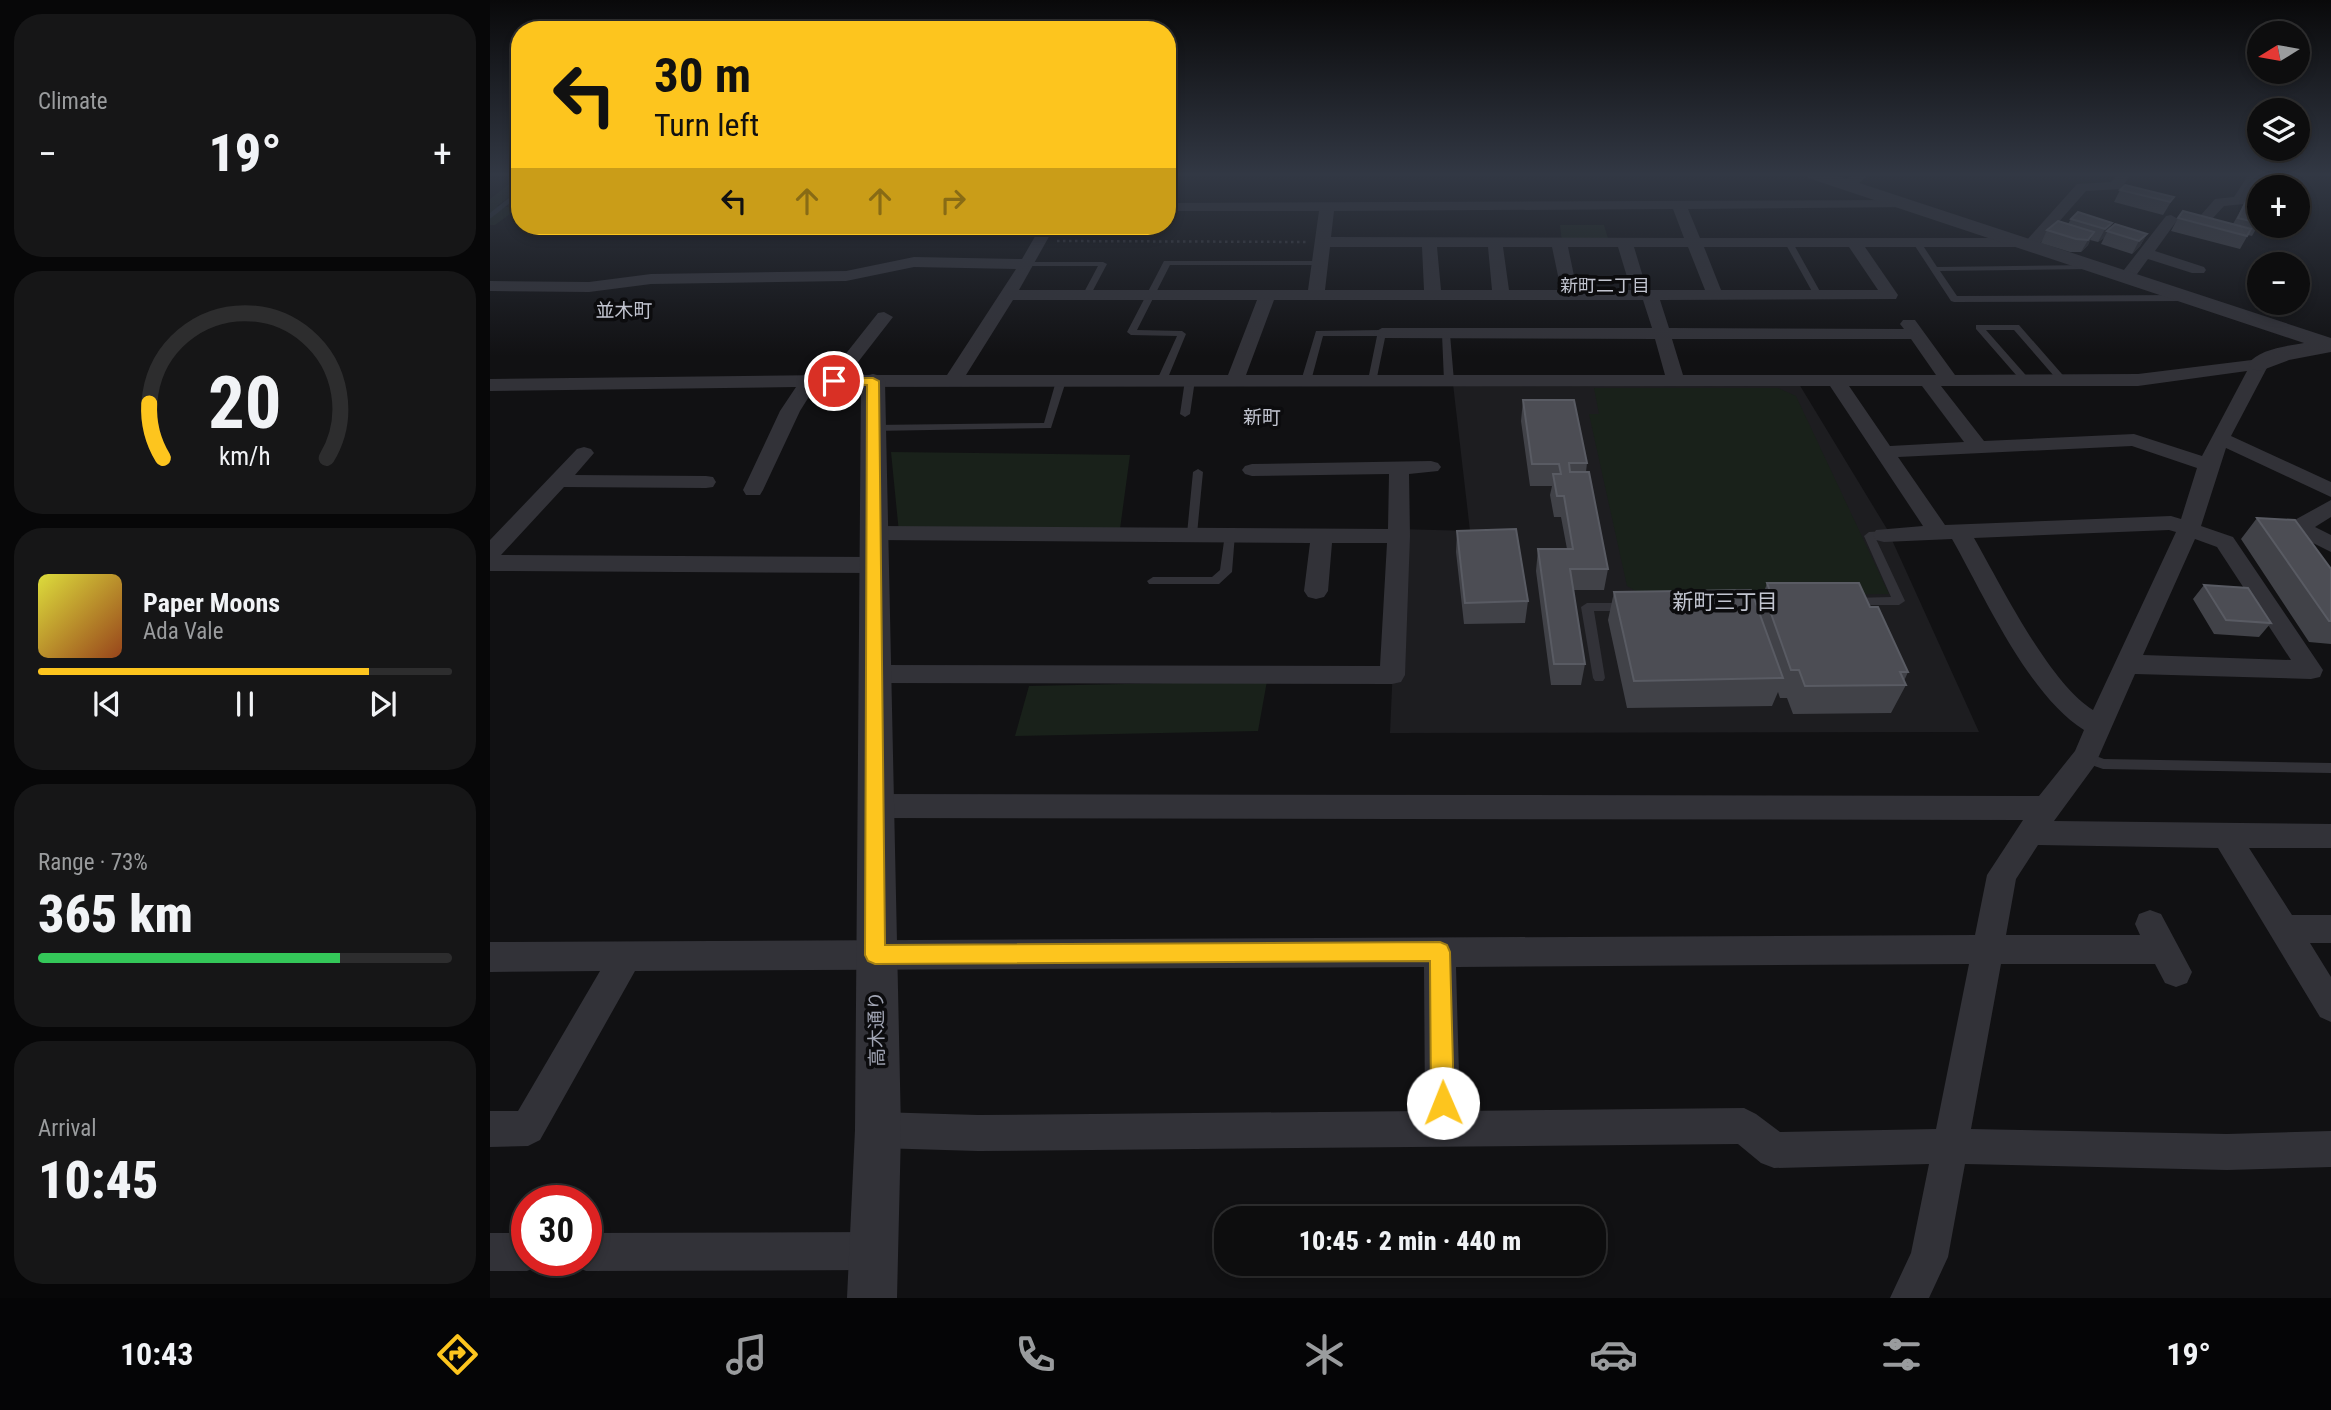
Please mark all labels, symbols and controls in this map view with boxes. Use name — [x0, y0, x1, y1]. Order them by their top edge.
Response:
north arrow — [2247, 21, 2310, 84]
map controls — [2247, 21, 2310, 315]
text: 30 m — [654, 47, 751, 104]
icon: left — [539, 49, 630, 140]
text: Climate — [38, 88, 108, 115]
button: layers — [2247, 98, 2310, 161]
text: Turn left — [654, 106, 759, 144]
text: 19° — [208, 123, 282, 184]
text: − — [38, 132, 57, 176]
text: + — [433, 132, 452, 176]
button: + — [2247, 175, 2310, 238]
icon: left — [715, 182, 753, 220]
icon: ahead — [788, 182, 826, 220]
icon: ahead — [861, 182, 899, 220]
icon: right — [934, 182, 972, 220]
button: − — [2247, 252, 2310, 315]
district label: 新町二丁目 — [1560, 275, 1650, 296]
district label: 並木町 — [595, 299, 653, 322]
pin — [804, 351, 864, 411]
text: 20 — [208, 361, 282, 447]
icon: arrive — [815, 362, 853, 400]
district label: 新町 — [1243, 406, 1281, 429]
text: km/h — [219, 442, 271, 471]
text: Paper Moons — [143, 588, 280, 618]
district label: 新町三丁目 — [1673, 590, 1778, 614]
text: Ada Vale — [143, 618, 223, 645]
icon: previous — [88, 685, 126, 723]
icon: pause — [226, 685, 264, 723]
icon: next — [364, 685, 402, 723]
text: Range · 73% — [38, 849, 148, 876]
text: 365 km — [38, 884, 193, 945]
street label: 高木通り — [864, 991, 889, 1067]
position arrow — [1406, 1066, 1480, 1140]
text: Arrival — [38, 1115, 97, 1142]
text: 10:45 — [38, 1150, 158, 1211]
speed limit sign: 30 — [511, 1185, 602, 1276]
text: 10:45 · 2 min · 440 m — [1299, 1226, 1521, 1256]
icon: directions — [433, 1330, 482, 1379]
icon: music — [722, 1330, 771, 1379]
icon: phone — [1011, 1330, 1060, 1379]
icon: climate — [1300, 1330, 1349, 1379]
icon: car — [1589, 1330, 1638, 1379]
icon: filters — [1877, 1330, 1926, 1379]
text: 10:43 — [120, 1335, 193, 1373]
text: 19° — [2166, 1335, 2211, 1373]

